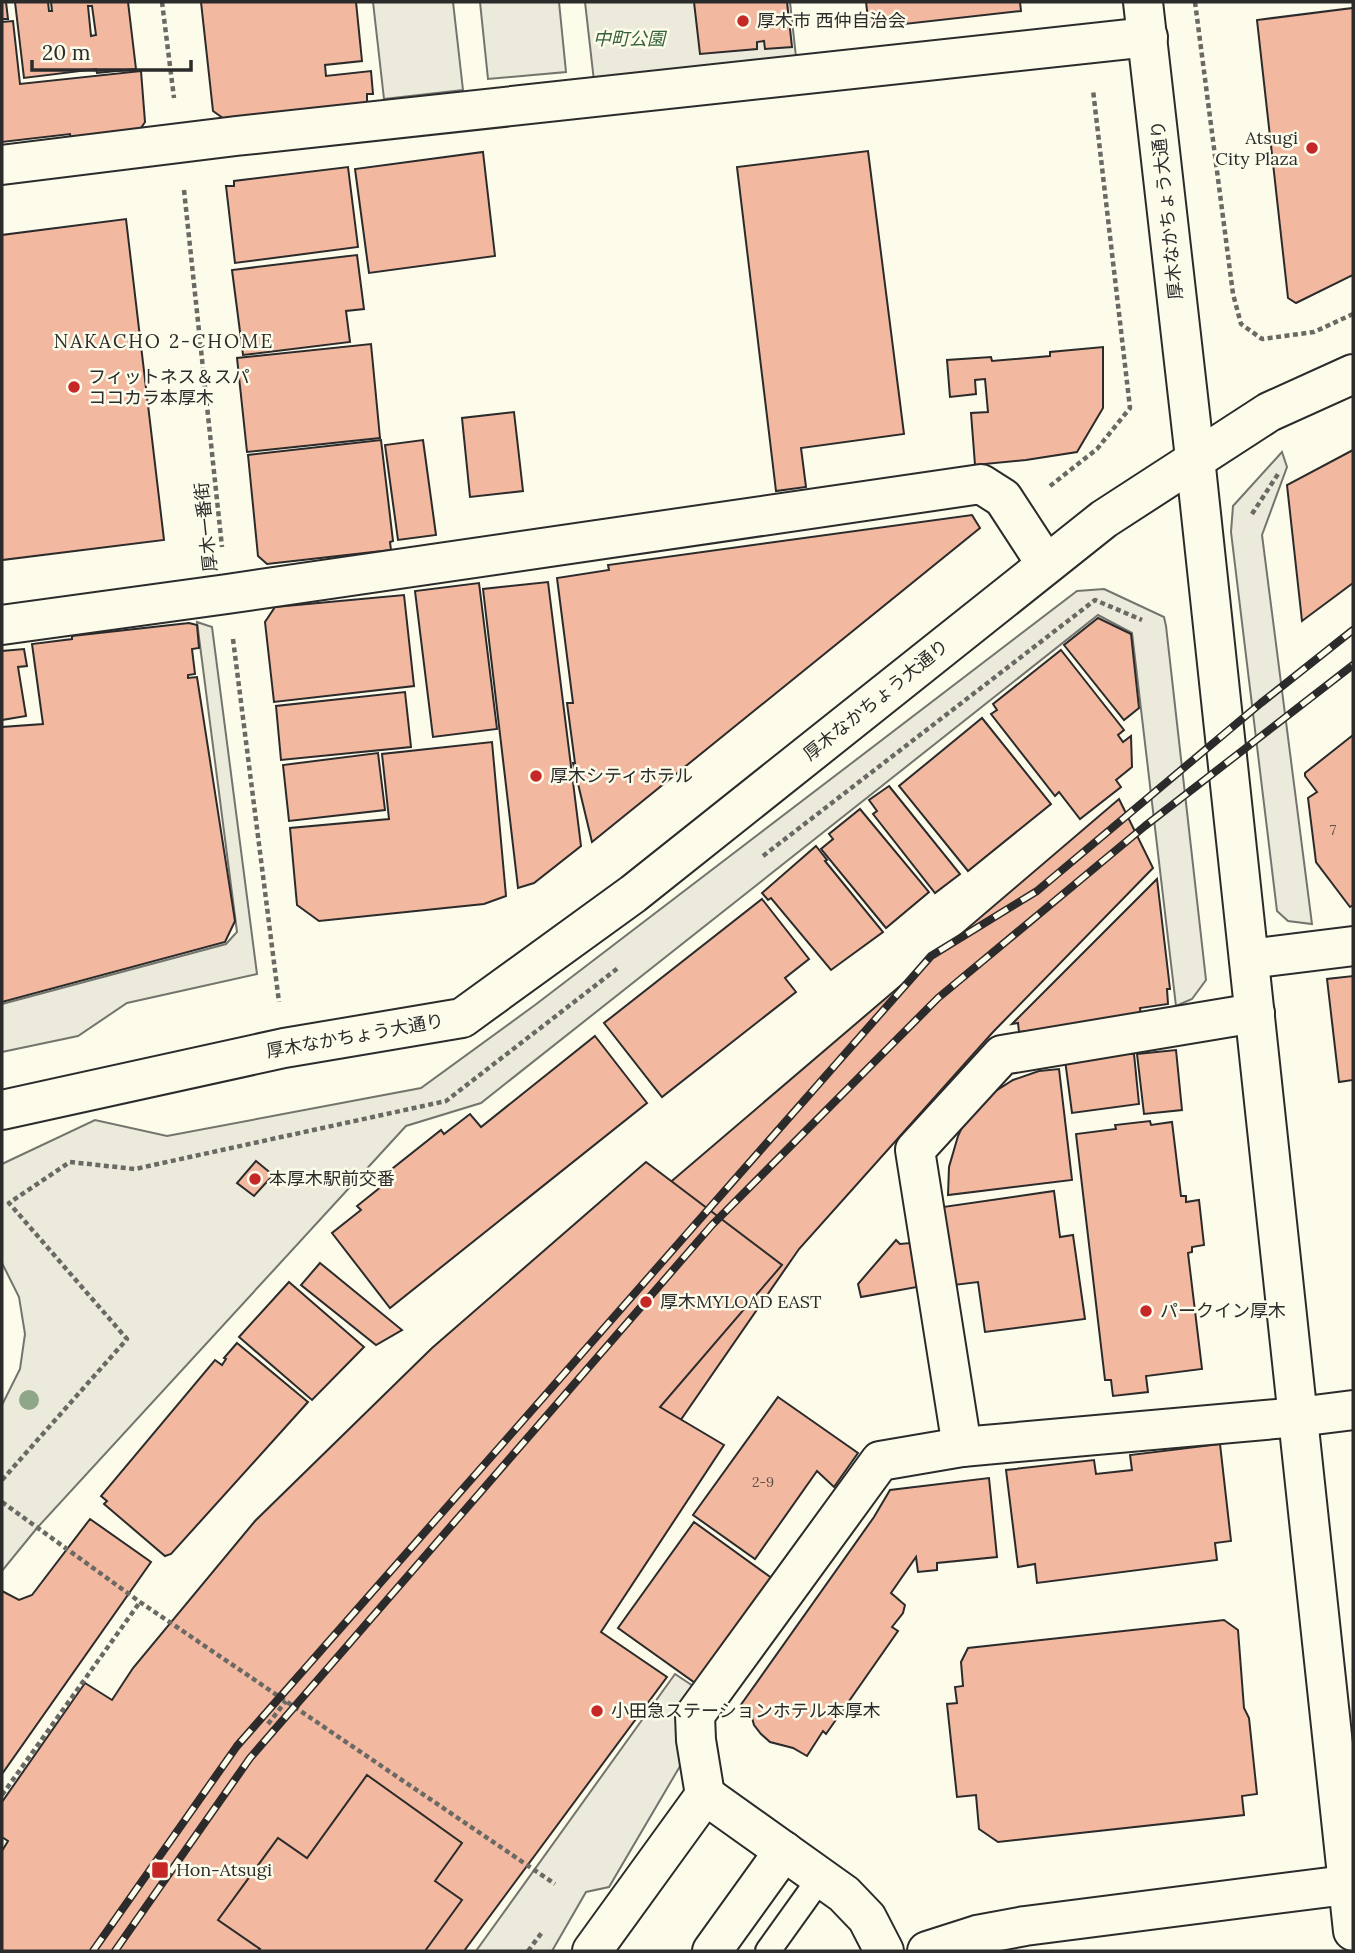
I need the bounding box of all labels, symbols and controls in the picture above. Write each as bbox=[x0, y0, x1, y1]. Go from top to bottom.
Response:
place label: 厚木市 西仲自治会 bbox=[757, 9, 906, 32]
marker: 厚木市 西仲自治会 bbox=[735, 13, 751, 29]
park label: 中町公園 bbox=[593, 27, 668, 50]
scale bar bbox=[32, 28, 191, 72]
text: 20 m bbox=[42, 39, 91, 66]
street label: 厚木なかちょう大通り bbox=[1146, 119, 1187, 301]
place label: Atsugi City Plaza bbox=[1215, 126, 1298, 170]
marker: Atsugi City Plaza bbox=[1304, 140, 1320, 156]
district label: NAKACHO 2-CHOME bbox=[54, 329, 274, 353]
place label: フィットネス＆スパ ココカラ本厚木 bbox=[88, 365, 250, 409]
marker: フィットネス＆スパ ココカラ本厚木 bbox=[66, 379, 82, 395]
street label: 厚木一番街 bbox=[189, 481, 222, 573]
street label: 厚木なかちょう大通り bbox=[799, 634, 953, 765]
place label: 厚木シティホテル bbox=[550, 764, 693, 787]
marker: 厚木シティホテル bbox=[528, 768, 544, 784]
house number: 7 bbox=[1330, 821, 1337, 839]
street label: 厚木なかちょう大通り bbox=[264, 1009, 446, 1062]
place label: 本厚木駅前交番 bbox=[269, 1167, 395, 1190]
marker: 本厚木駅前交番 bbox=[247, 1171, 263, 1187]
place label: 厚木MYLOAD EAST bbox=[660, 1290, 822, 1313]
marker: 厚木MYLOAD EAST bbox=[638, 1294, 654, 1310]
place label: パークイン厚木 bbox=[1160, 1299, 1286, 1322]
marker: パークイン厚木 bbox=[1138, 1303, 1154, 1319]
house number: 2-9 bbox=[752, 1473, 774, 1491]
place label: 小田急ステーションホテル本厚木 bbox=[611, 1699, 881, 1722]
marker: 小田急ステーションホテル本厚木 bbox=[589, 1703, 605, 1719]
place label: Hon-Atsugi bbox=[176, 1858, 272, 1881]
marker: Hon-Atsugi bbox=[150, 1860, 170, 1880]

